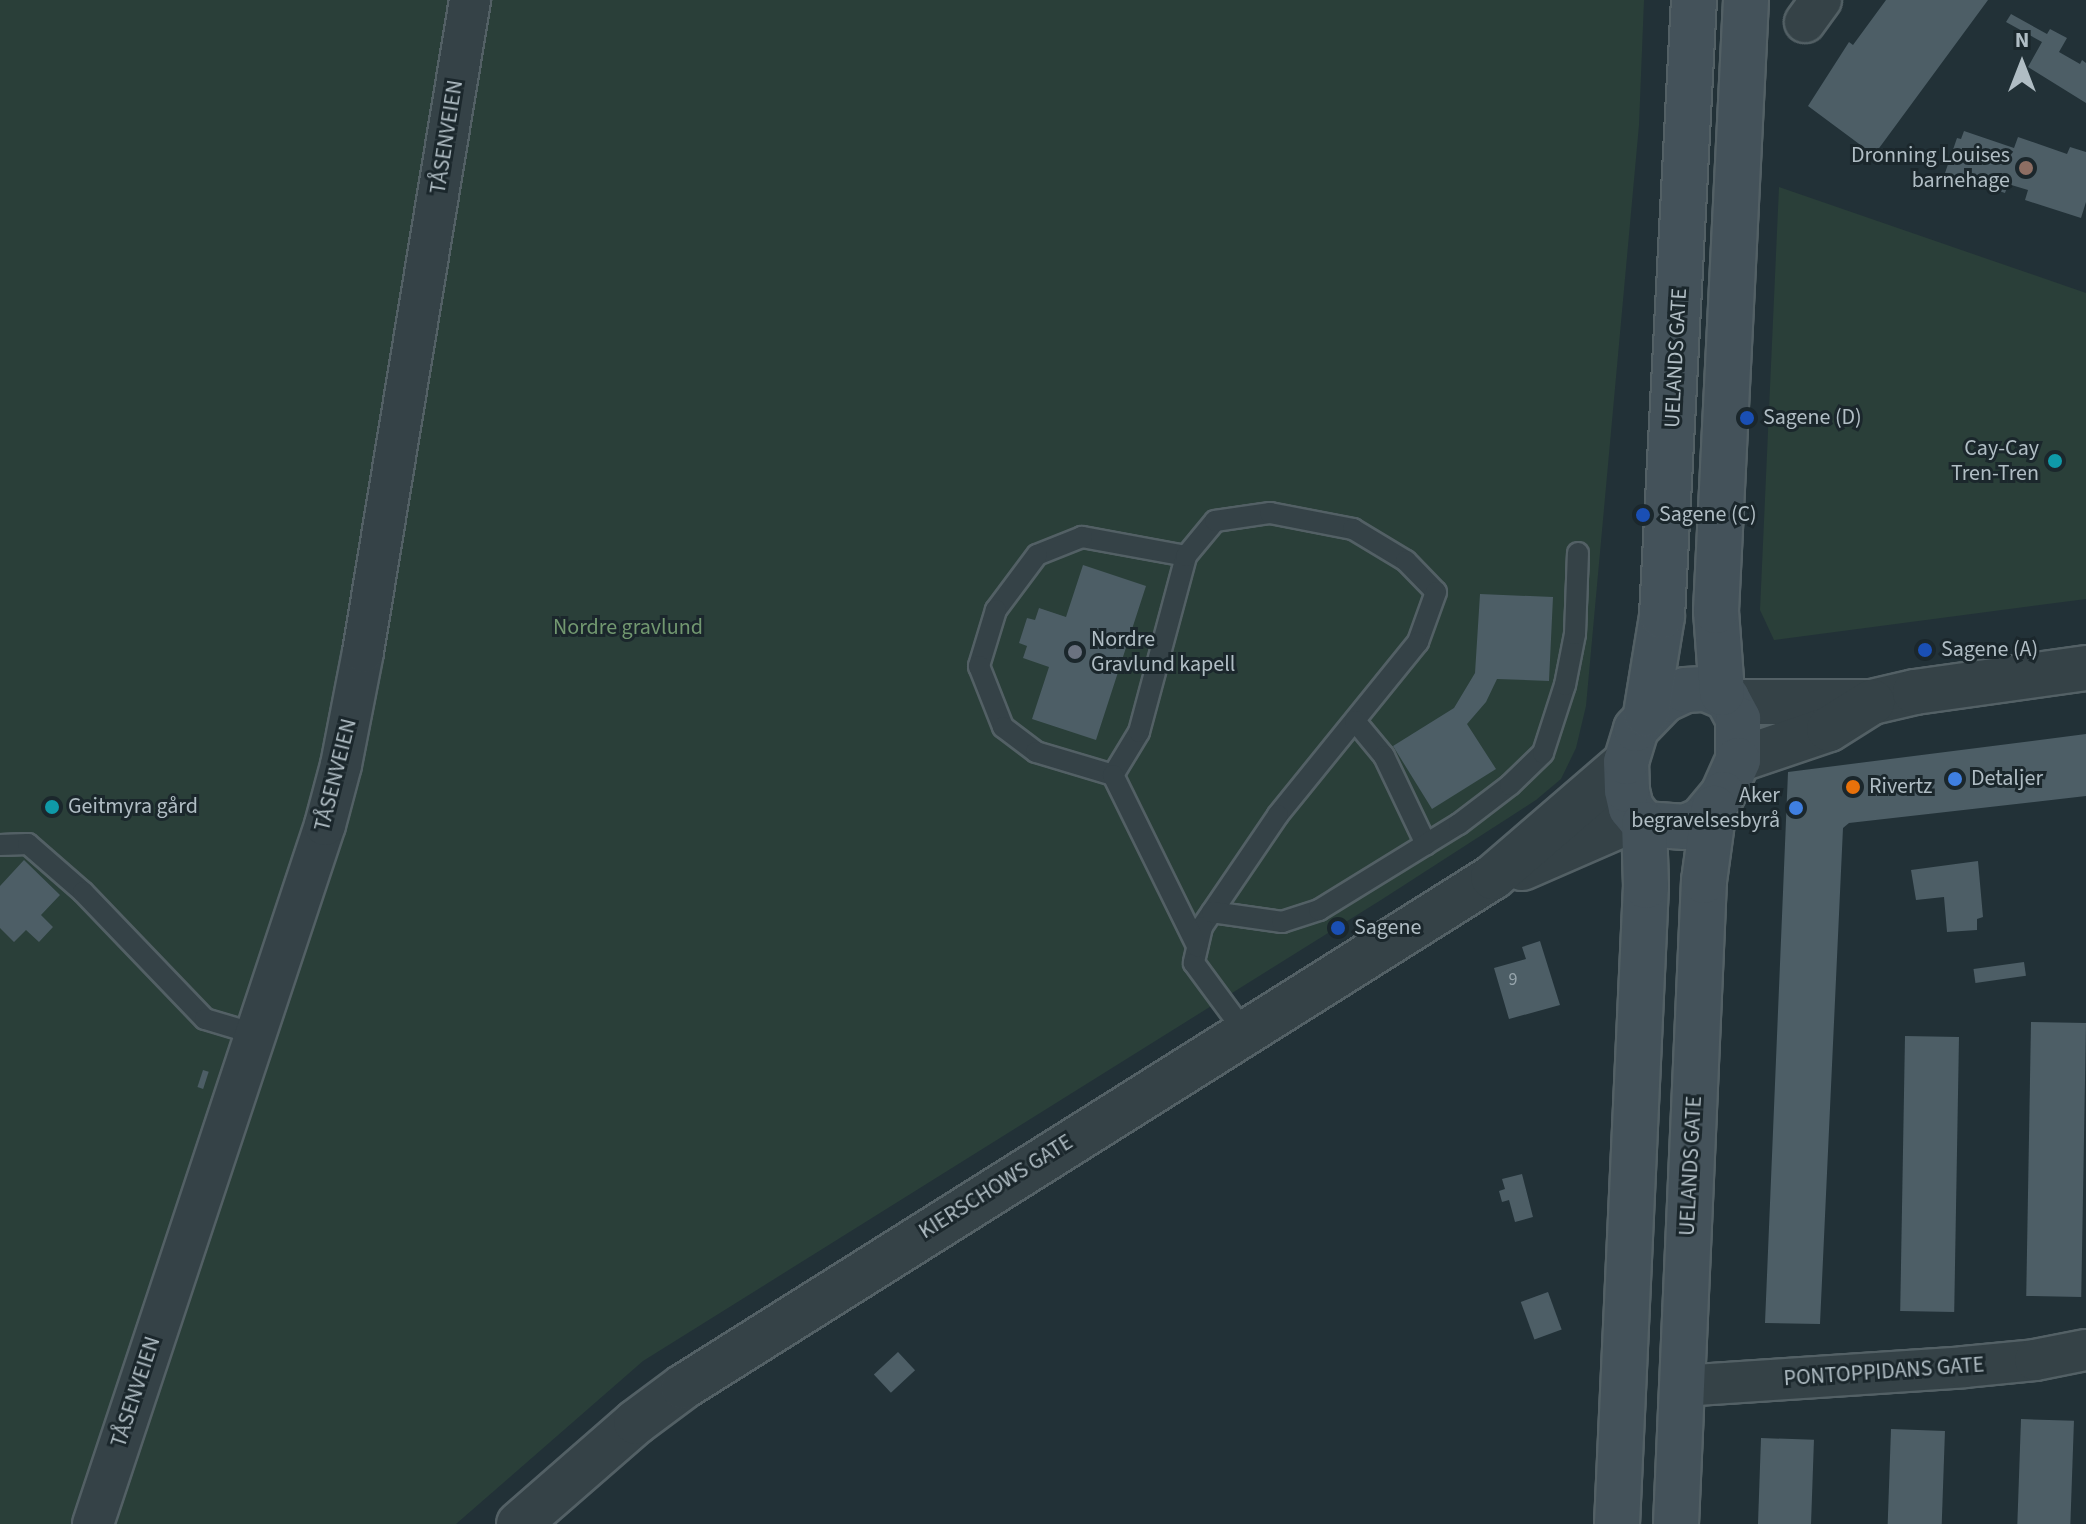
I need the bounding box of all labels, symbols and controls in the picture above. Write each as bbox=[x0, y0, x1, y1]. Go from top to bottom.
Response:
north arrow bbox=[1982, 24, 2062, 104]
text: N bbox=[2015, 24, 2029, 56]
street label: TÅSENVEIEN bbox=[425, 78, 469, 196]
place label: Dronning Louises barnehage bbox=[1851, 142, 2010, 194]
marker: Dronning Louises barnehage bbox=[2017, 159, 2035, 177]
street label: UELANDS GATE bbox=[1659, 287, 1693, 429]
place label: Sagene (D) bbox=[1763, 405, 1862, 431]
marker: Sagene (D) bbox=[1738, 409, 1756, 427]
place label: Cay-Cay Tren-Tren bbox=[1951, 435, 2039, 486]
marker: Cay-Cay Tren-Tren bbox=[2046, 452, 2064, 470]
place label: Sagene (C) bbox=[1659, 502, 1757, 528]
marker: Sagene (C) bbox=[1634, 506, 1652, 524]
park label: Nordre gravlund bbox=[553, 615, 703, 641]
place label: Nordre Gravlund kapell bbox=[1091, 626, 1235, 678]
place label: Sagene (A) bbox=[1941, 637, 2038, 663]
marker: Sagene (A) bbox=[1916, 641, 1934, 659]
marker: Nordre Gravlund kapell bbox=[1066, 643, 1084, 661]
street label: TÅSENVEIEN bbox=[309, 716, 363, 834]
place label: Detaljer bbox=[1971, 766, 2043, 792]
marker: Detaljer bbox=[1946, 770, 1964, 788]
place label: Rivertz bbox=[1869, 774, 1932, 800]
marker: Rivertz bbox=[1844, 778, 1862, 796]
place label: Aker begravelsesbyrå bbox=[1631, 782, 1780, 834]
place label: Geitmyra gård bbox=[68, 794, 198, 820]
marker: Geitmyra gård bbox=[43, 798, 61, 816]
marker: Aker begravelsesbyrå bbox=[1787, 799, 1805, 817]
place label: Sagene bbox=[1354, 915, 1421, 941]
marker: Sagene bbox=[1329, 919, 1347, 937]
house number: 9 bbox=[1509, 969, 1517, 991]
street label: UELANDS GATE bbox=[1674, 1095, 1708, 1237]
street label: KIERSCHOWS GATE bbox=[914, 1129, 1078, 1245]
street label: TÅSENVEIEN bbox=[106, 1333, 166, 1451]
street label: PONTOPPIDANS GATE bbox=[1783, 1352, 1985, 1392]

